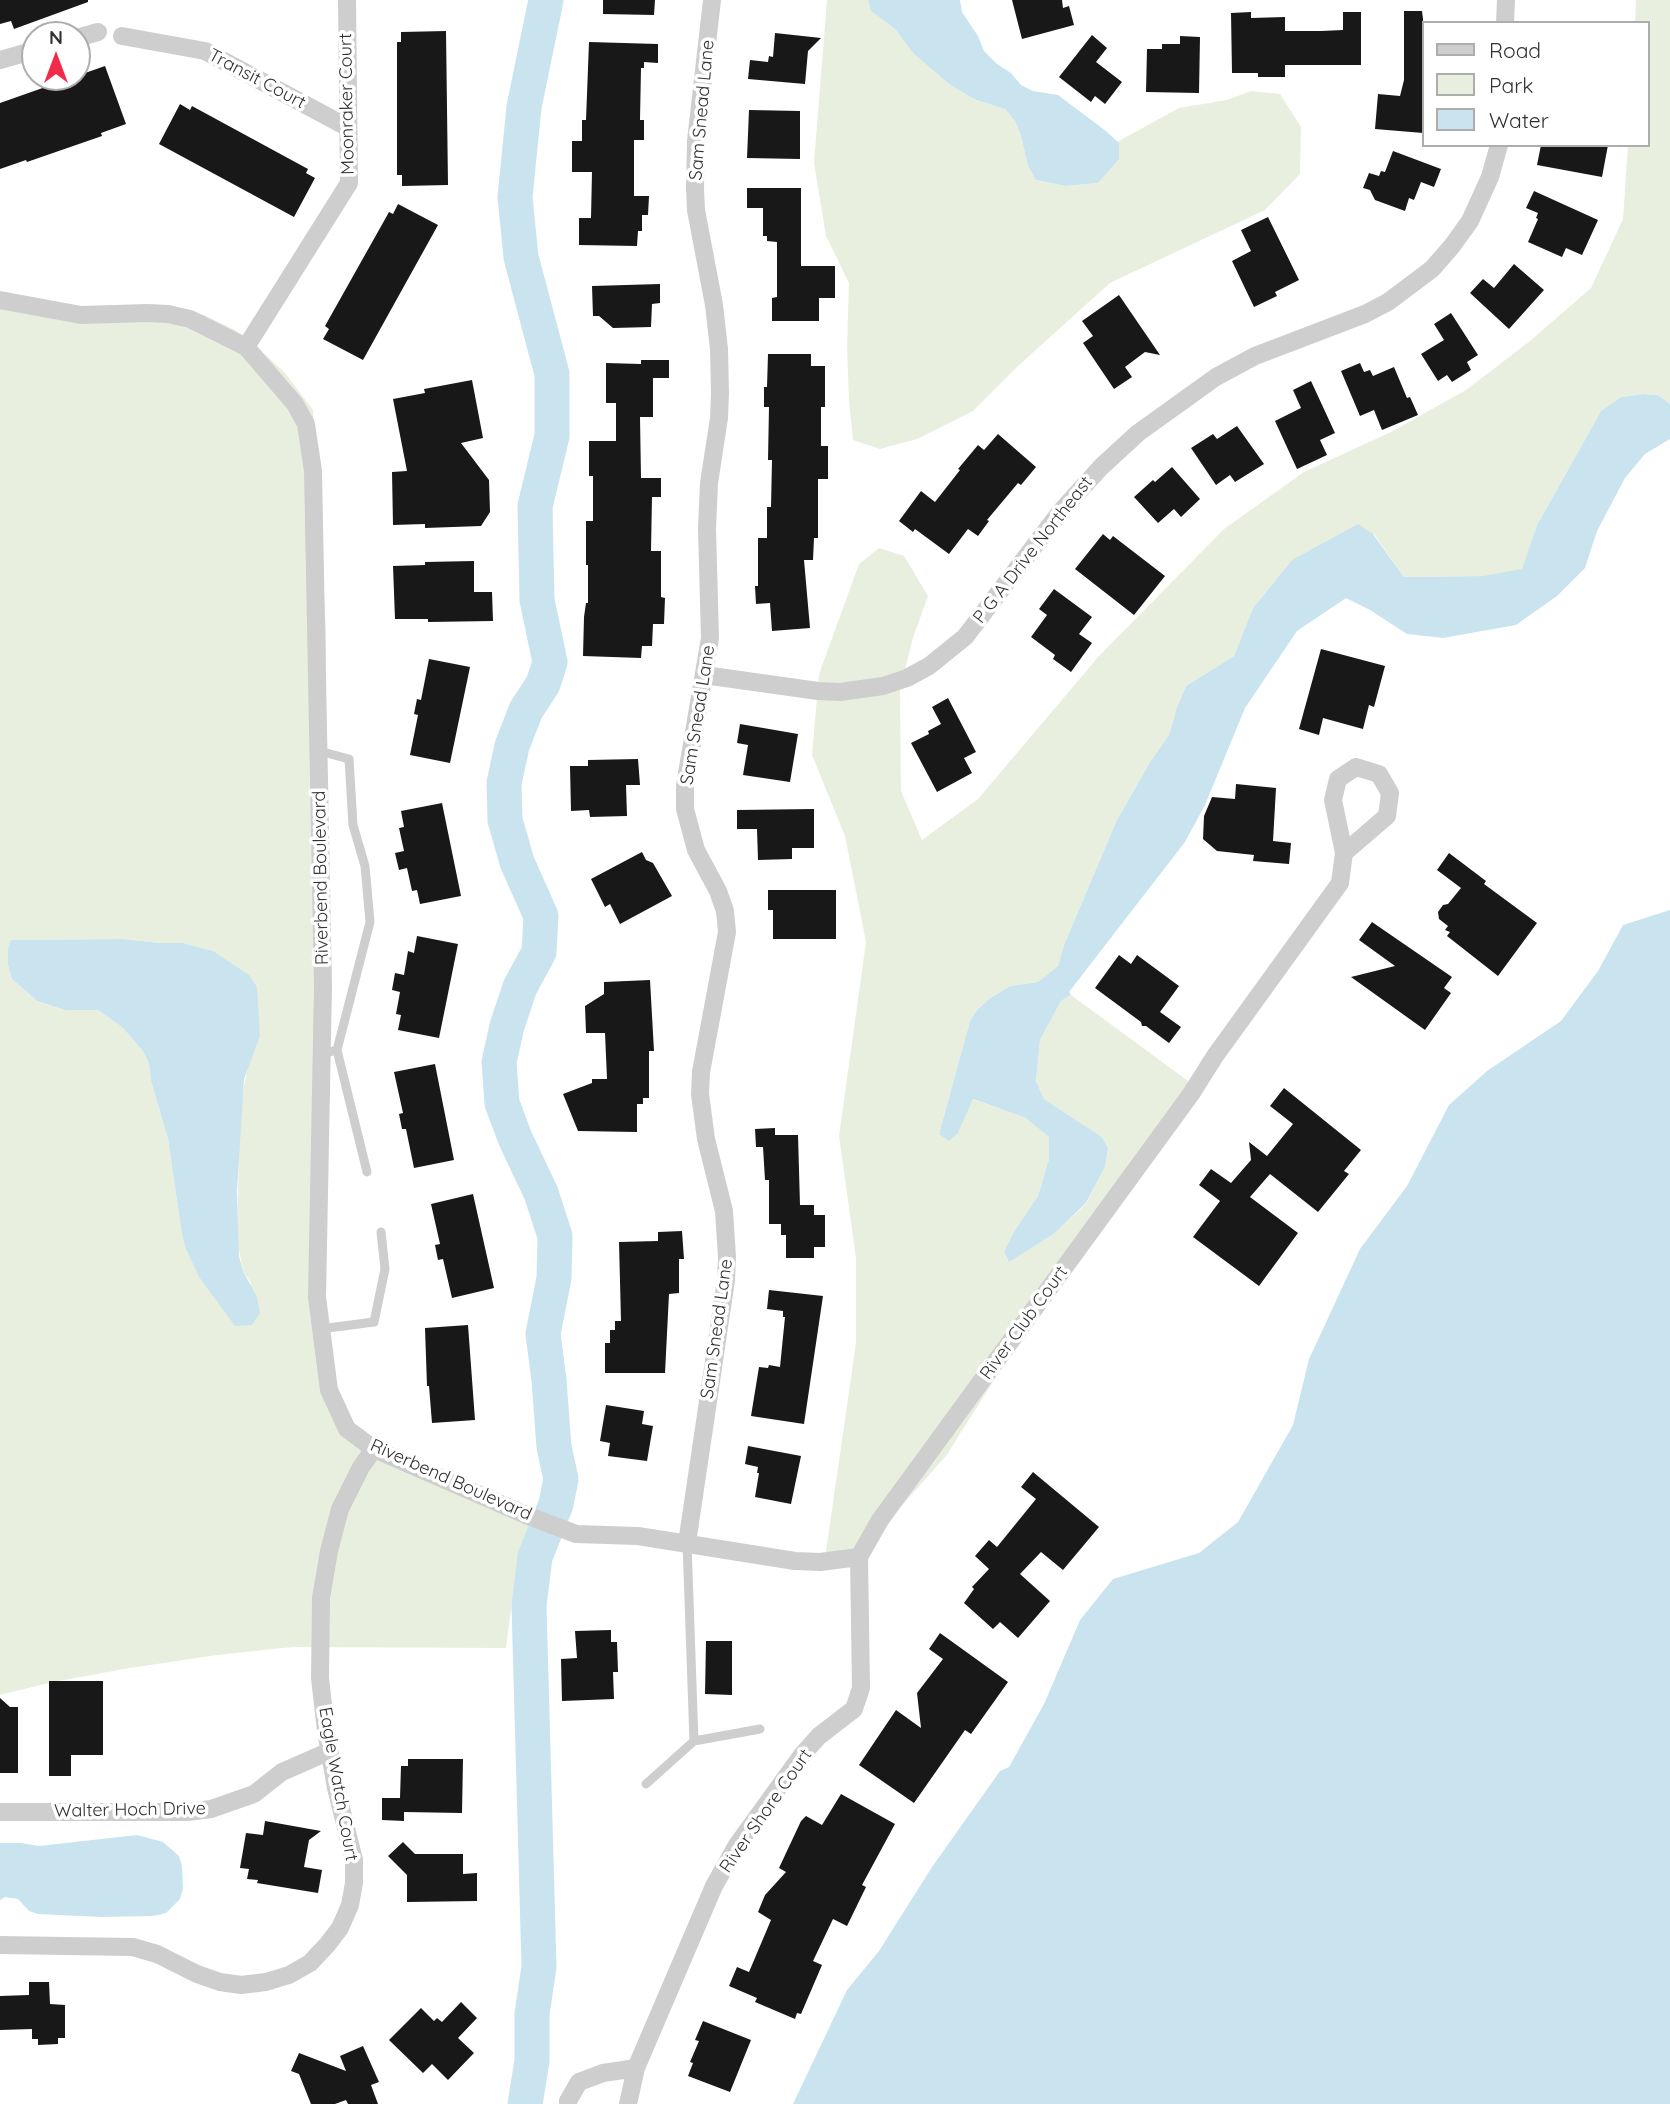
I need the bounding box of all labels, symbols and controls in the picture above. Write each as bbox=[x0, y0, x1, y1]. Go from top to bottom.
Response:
north arrow bbox=[21, 21, 91, 91]
legend bbox=[1422, 21, 1649, 147]
text: N bbox=[49, 25, 63, 49]
street label: Moonraker Court bbox=[335, 33, 359, 175]
text: Road bbox=[1489, 37, 1541, 63]
street label: Sam Snead Lane bbox=[685, 39, 719, 181]
street label: Transit Court bbox=[205, 44, 309, 114]
text: Park bbox=[1489, 72, 1533, 98]
text: Water bbox=[1489, 107, 1549, 133]
street label: P G A Drive Northeast bbox=[969, 472, 1097, 628]
street label: Sam Snead Lane bbox=[676, 644, 720, 786]
street label: Riverbend Boulevard bbox=[309, 791, 333, 965]
street label: Sam Snead Lane bbox=[697, 1258, 737, 1400]
street label: River Club Court bbox=[976, 1262, 1072, 1384]
street label: Riverbend Boulevard bbox=[367, 1435, 535, 1525]
street label: Eagle Watch Court bbox=[314, 1705, 362, 1863]
street label: River Shore Court bbox=[715, 1745, 817, 1877]
street label: Walter Hoch Drive bbox=[54, 1798, 206, 1822]

